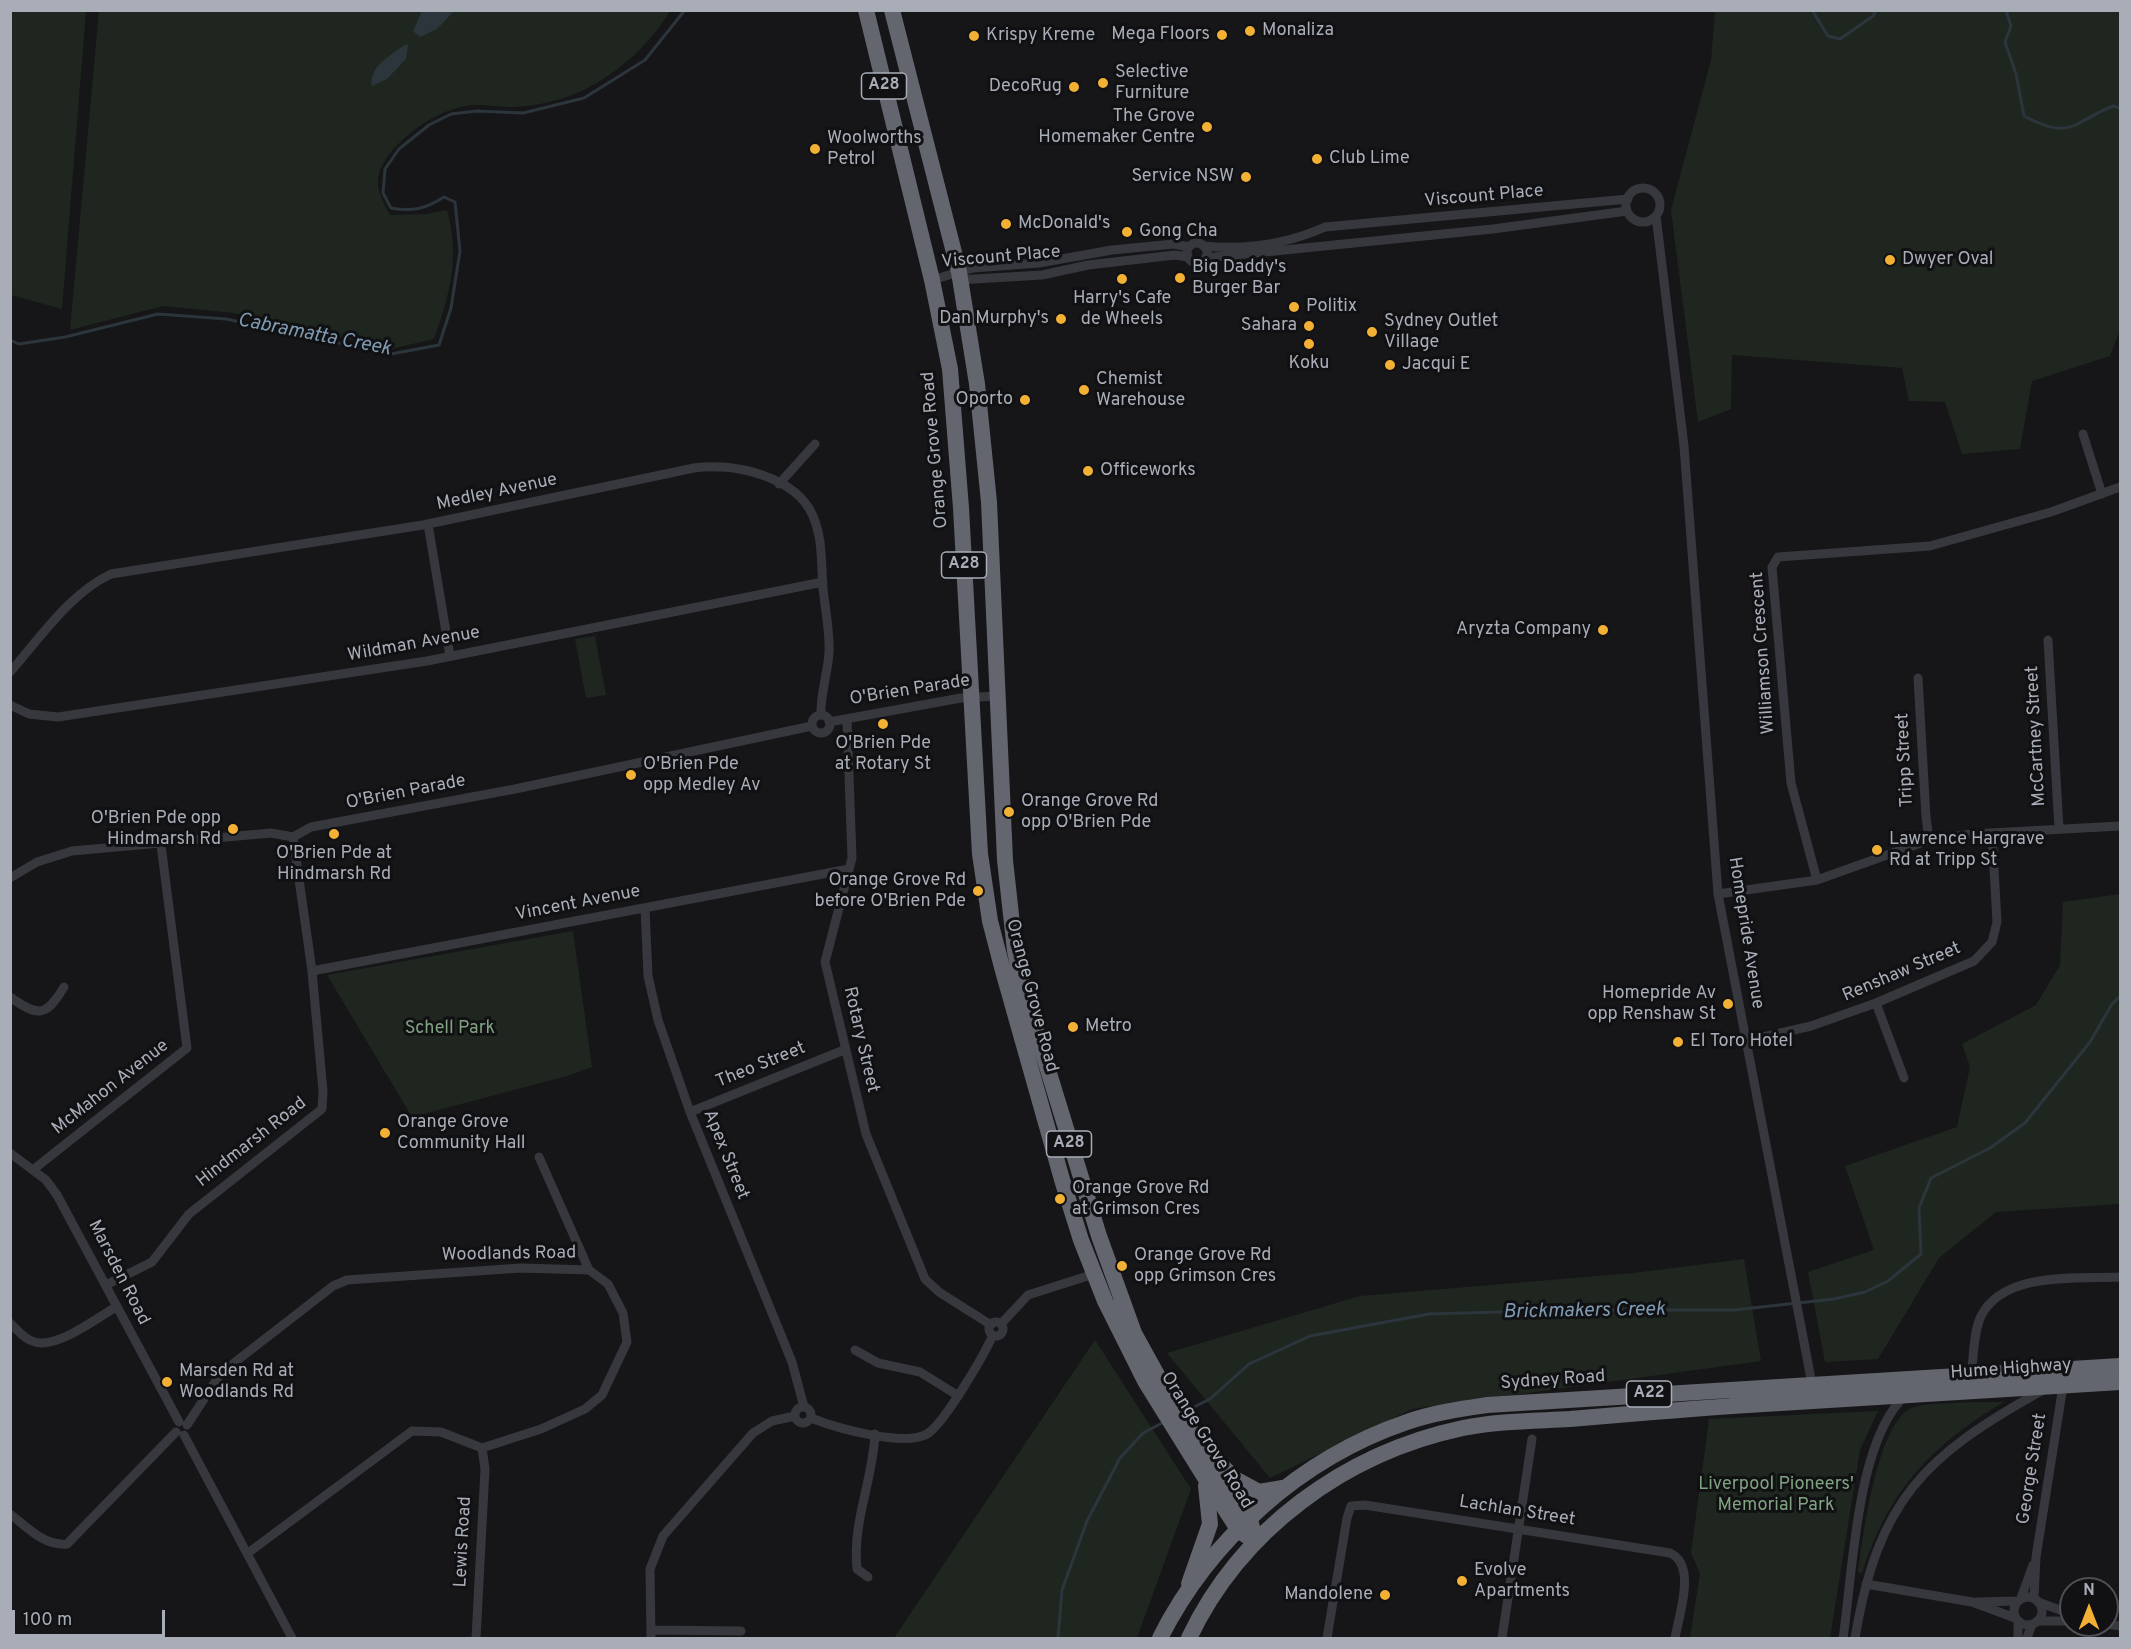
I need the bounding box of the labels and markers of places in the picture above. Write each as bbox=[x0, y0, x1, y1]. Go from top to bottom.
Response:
place label: Monaliza bbox=[1262, 20, 1334, 42]
place label: Mega Floors bbox=[1111, 24, 1210, 46]
marker: Monaliza bbox=[1243, 24, 1257, 38]
place label: Krispy Kreme bbox=[986, 25, 1095, 47]
marker: Mega Floors bbox=[1215, 28, 1229, 42]
marker: Krispy Kreme bbox=[967, 29, 981, 43]
place label: Selective Furniture bbox=[1115, 62, 1189, 104]
place label: DecoRug bbox=[989, 76, 1062, 98]
marker: Selective Furniture bbox=[1096, 76, 1110, 90]
marker: DecoRug bbox=[1067, 80, 1081, 94]
place label: The Grove Homemaker Centre bbox=[1038, 106, 1195, 148]
marker: The Grove Homemaker Centre bbox=[1200, 120, 1214, 134]
place label: Woolworths Petrol bbox=[827, 128, 922, 170]
marker: Woolworths Petrol bbox=[808, 142, 822, 156]
place label: Club Lime bbox=[1329, 148, 1410, 170]
marker: Club Lime bbox=[1310, 152, 1324, 166]
place label: Service NSW bbox=[1131, 166, 1234, 188]
marker: Service NSW bbox=[1239, 170, 1253, 184]
place label: McDonald's bbox=[1018, 213, 1110, 235]
marker: McDonald's bbox=[999, 217, 1013, 231]
place label: Gong Cha bbox=[1139, 221, 1217, 243]
marker: Gong Cha bbox=[1120, 225, 1134, 239]
place label: Dwyer Oval bbox=[1902, 249, 1993, 271]
marker: Dwyer Oval bbox=[1883, 253, 1897, 267]
place label: Big Daddy's Burger Bar bbox=[1192, 257, 1286, 300]
marker: Big Daddy's Burger Bar bbox=[1173, 271, 1187, 285]
marker: Harry's Cafe de Wheels bbox=[1115, 272, 1129, 286]
place label: Harry's Cafe de Wheels bbox=[1073, 288, 1171, 330]
place label: Politix bbox=[1306, 296, 1357, 318]
marker: Politix bbox=[1287, 300, 1301, 314]
place label: Dan Murphy's bbox=[939, 308, 1049, 330]
place label: Sydney Outlet Village bbox=[1384, 311, 1498, 354]
marker: Dan Murphy's bbox=[1054, 312, 1068, 326]
place label: Sahara bbox=[1241, 315, 1297, 337]
marker: Sahara bbox=[1302, 319, 1316, 333]
marker: Sydney Outlet Village bbox=[1365, 325, 1379, 339]
marker: Koku bbox=[1302, 337, 1316, 351]
place label: Koku bbox=[1289, 353, 1329, 375]
place label: Jacqui E bbox=[1402, 354, 1471, 376]
marker: Jacqui E bbox=[1383, 358, 1397, 372]
place label: Chemist Warehouse bbox=[1096, 369, 1185, 412]
marker: Chemist Warehouse bbox=[1077, 383, 1091, 397]
place label: Oporto bbox=[955, 389, 1013, 411]
marker: Oporto bbox=[1018, 393, 1032, 407]
place label: Officeworks bbox=[1100, 460, 1196, 482]
marker: Officeworks bbox=[1081, 464, 1095, 478]
place label: Aryzta Company bbox=[1456, 619, 1591, 641]
marker: Aryzta Company bbox=[1596, 623, 1610, 637]
marker: O'Brien Pde at Rotary St bbox=[876, 717, 890, 731]
place label: O'Brien Pde at Rotary St bbox=[835, 733, 931, 776]
place label: O'Brien Pde opp Medley Av bbox=[643, 754, 760, 796]
marker: O'Brien Pde opp Medley Av bbox=[624, 768, 638, 782]
place label: Orange Grove Rd opp O'Brien Pde bbox=[1021, 791, 1158, 834]
marker: Orange Grove Rd opp O'Brien Pde bbox=[1002, 805, 1016, 819]
place label: O'Brien Pde opp Hindmarsh Rd bbox=[91, 808, 221, 850]
marker: O'Brien Pde opp Hindmarsh Rd bbox=[226, 822, 240, 836]
marker: O'Brien Pde at Hindmarsh Rd bbox=[327, 827, 341, 841]
place label: Lawrence Hargrave Rd at Tripp St bbox=[1889, 829, 2045, 872]
place label: O'Brien Pde at Hindmarsh Rd bbox=[276, 843, 392, 886]
marker: Lawrence Hargrave Rd at Tripp St bbox=[1870, 843, 1884, 857]
place label: Orange Grove Rd before O'Brien Pde bbox=[815, 870, 966, 912]
marker: Orange Grove Rd before O'Brien Pde bbox=[971, 884, 985, 898]
place label: Homepride Av opp Renshaw St bbox=[1588, 983, 1716, 1026]
marker: Homepride Av opp Renshaw St bbox=[1721, 997, 1735, 1011]
place label: Metro bbox=[1085, 1016, 1132, 1038]
marker: Metro bbox=[1066, 1020, 1080, 1034]
place label: El Toro Hotel bbox=[1690, 1031, 1793, 1053]
marker: El Toro Hotel bbox=[1671, 1035, 1685, 1049]
place label: Orange Grove Community Hall bbox=[397, 1112, 526, 1154]
marker: Orange Grove Community Hall bbox=[378, 1126, 392, 1140]
place label: Orange Grove Rd at Grimson Cres bbox=[1072, 1178, 1209, 1220]
marker: Orange Grove Rd at Grimson Cres bbox=[1053, 1192, 1067, 1206]
place label: Orange Grove Rd opp Grimson Cres bbox=[1134, 1245, 1276, 1288]
marker: Orange Grove Rd opp Grimson Cres bbox=[1115, 1259, 1129, 1273]
place label: Marsden Rd at Woodlands Rd bbox=[179, 1361, 294, 1404]
marker: Marsden Rd at Woodlands Rd bbox=[160, 1375, 174, 1389]
place label: Evolve Apartments bbox=[1474, 1560, 1570, 1602]
marker: Evolve Apartments bbox=[1455, 1574, 1469, 1588]
place label: Mandolene bbox=[1284, 1584, 1373, 1606]
marker: Mandolene bbox=[1378, 1588, 1392, 1602]

